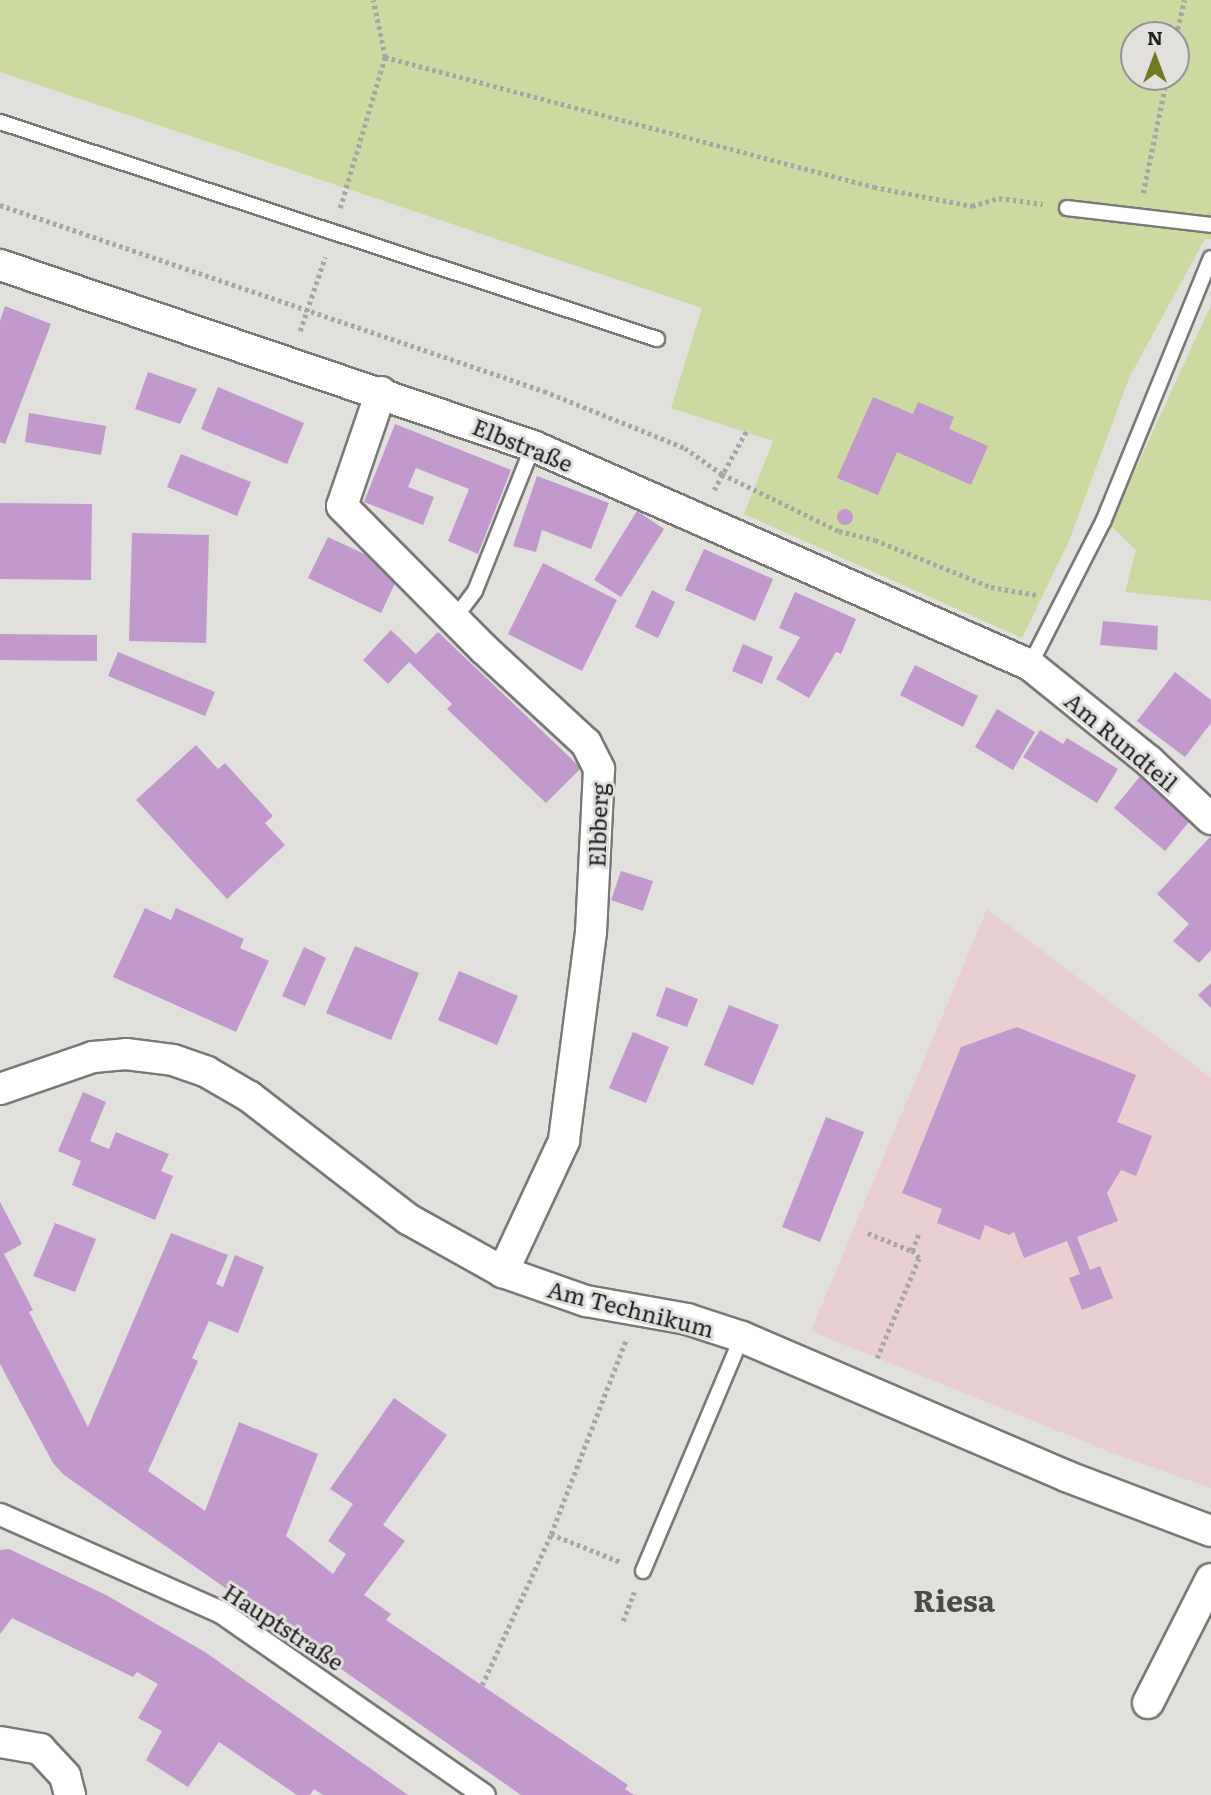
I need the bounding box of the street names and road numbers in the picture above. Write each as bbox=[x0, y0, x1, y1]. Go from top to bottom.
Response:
street label: Elbstraße bbox=[469, 411, 577, 477]
street label: Am Rundteil bbox=[1060, 686, 1184, 796]
street label: Elbberg bbox=[582, 782, 612, 868]
street label: Am Technikum bbox=[545, 1274, 717, 1342]
street label: Hauptstraße bbox=[219, 1577, 349, 1675]

